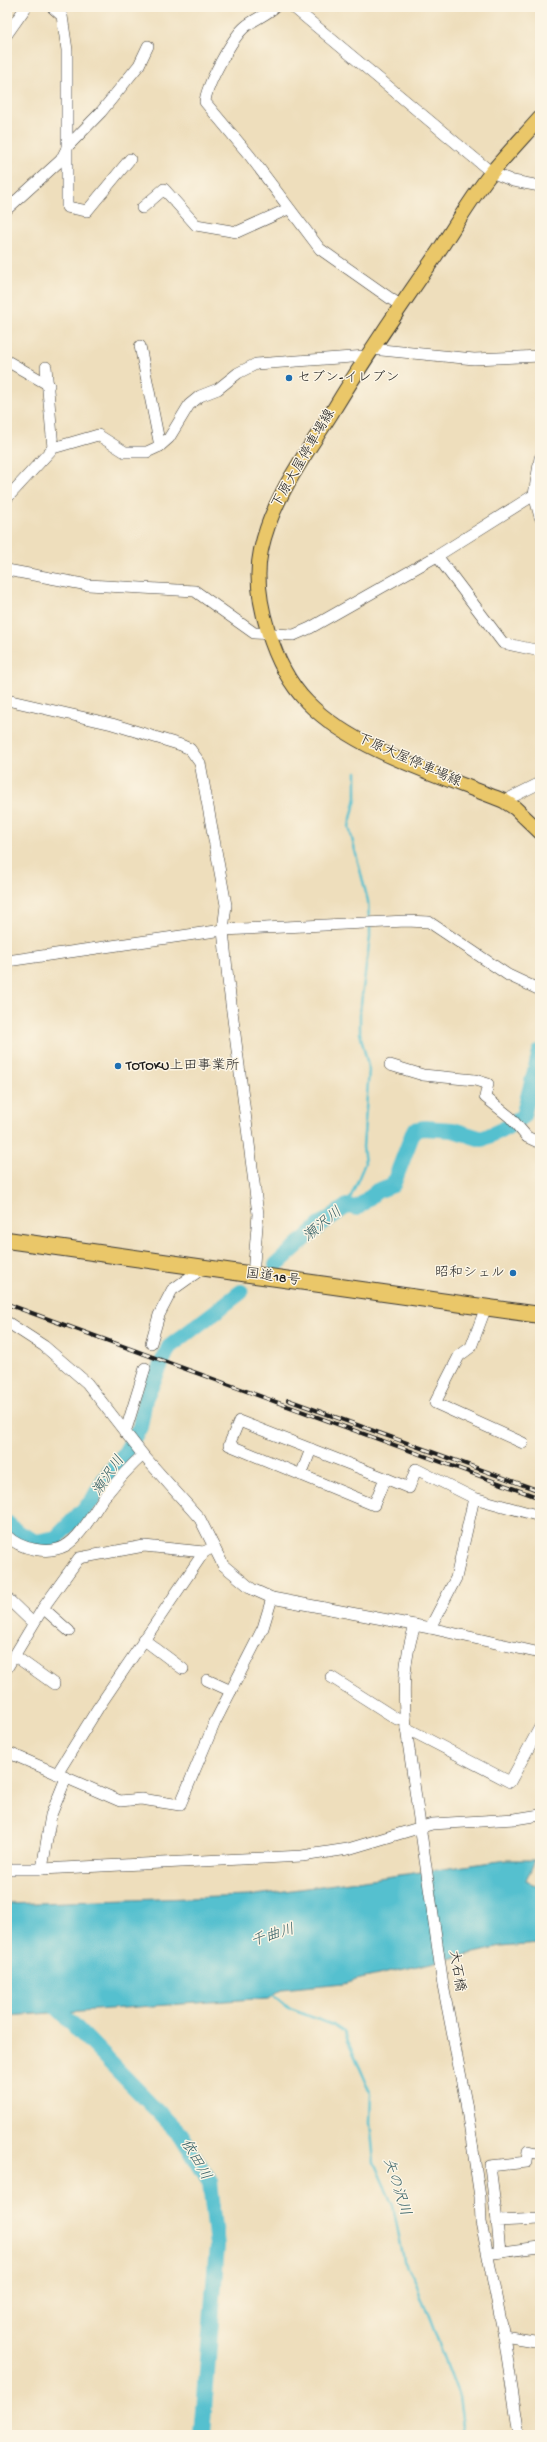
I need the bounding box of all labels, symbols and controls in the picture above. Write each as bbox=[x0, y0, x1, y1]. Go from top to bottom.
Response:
place label: セブン-イレブン bbox=[297, 370, 399, 387]
marker: セブン-イレブン bbox=[284, 373, 294, 383]
street label: 下原大屋停車場線 bbox=[269, 406, 339, 512]
street label: 下原大屋停車場線 bbox=[354, 730, 464, 792]
place label: TOTOKU上田事業所 bbox=[125, 1058, 239, 1075]
marker: TOTOKU上田事業所 bbox=[113, 1061, 123, 1071]
water label: 瀬沢川 bbox=[300, 1204, 346, 1246]
place label: 昭和シェル bbox=[435, 1265, 505, 1282]
street label: 国道18号 bbox=[244, 1266, 302, 1290]
marker: 昭和シェル bbox=[508, 1268, 518, 1278]
water label: 瀬沢川 bbox=[89, 1452, 129, 1500]
water label: 千曲川 bbox=[249, 1921, 297, 1951]
street label: 大石橋 bbox=[444, 1949, 468, 1993]
water label: 依田川 bbox=[176, 2136, 214, 2184]
water label: 矢の沢川 bbox=[378, 2156, 414, 2218]

